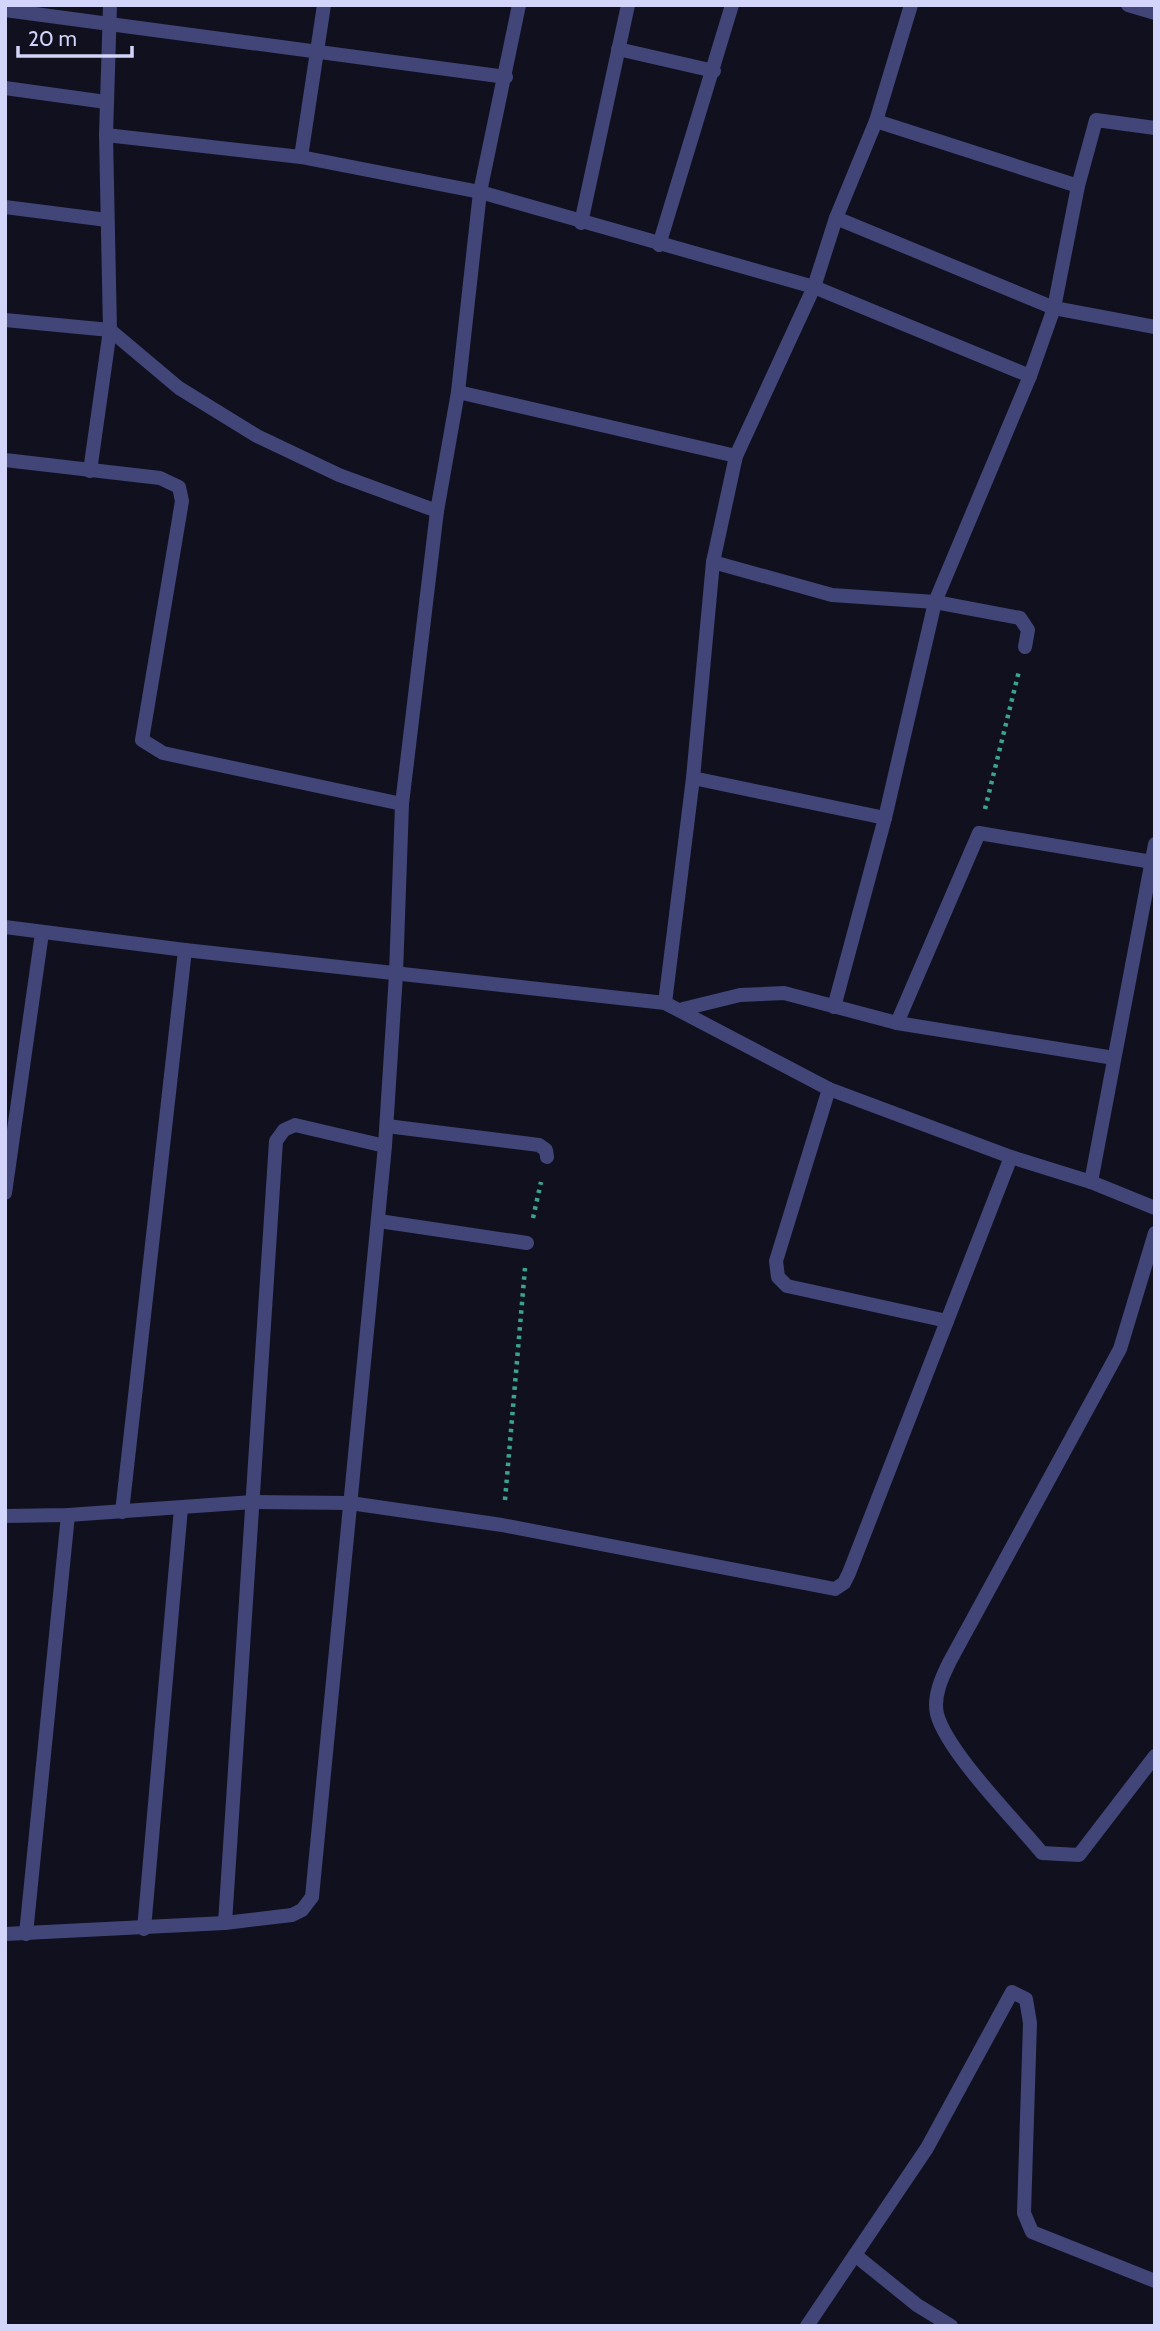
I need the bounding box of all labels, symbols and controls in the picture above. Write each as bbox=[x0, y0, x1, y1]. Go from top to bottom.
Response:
scale bar bbox=[18, 14, 131, 58]
text: 20 m bbox=[28, 26, 77, 51]

